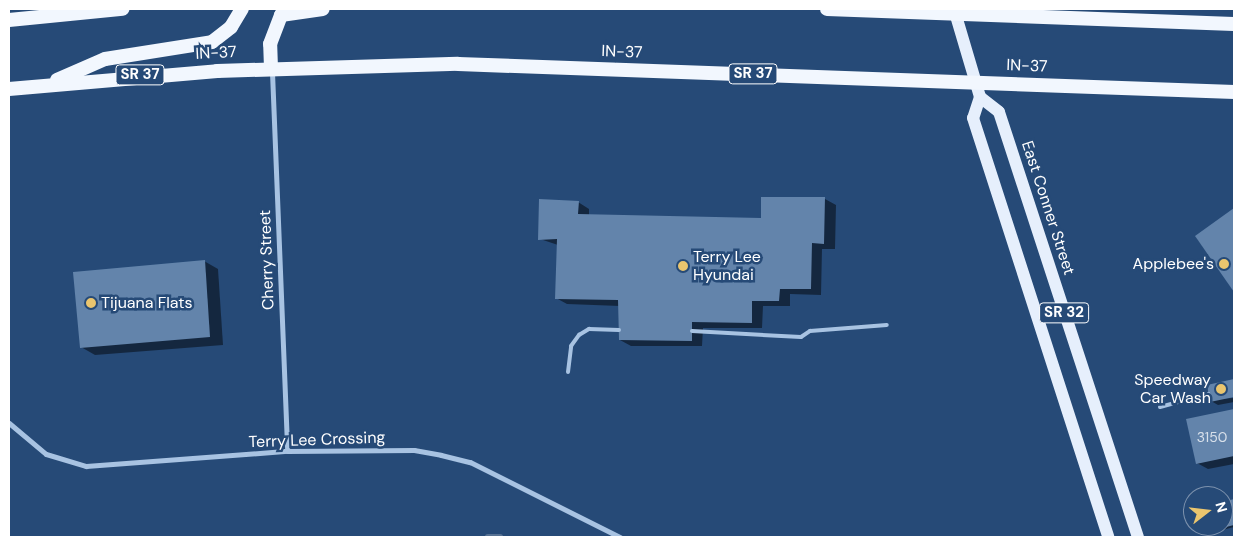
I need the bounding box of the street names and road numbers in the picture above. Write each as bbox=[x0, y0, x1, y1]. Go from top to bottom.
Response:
street label: IN-37 bbox=[195, 42, 237, 64]
street label: IN-37 bbox=[601, 42, 643, 62]
street label: IN-37 bbox=[1006, 56, 1048, 76]
road number: SR 37 bbox=[115, 62, 165, 88]
road number: SR 37 bbox=[728, 62, 778, 86]
street label: East Conner Street bbox=[1017, 139, 1079, 277]
street label: Cherry Street bbox=[256, 210, 278, 310]
road number: SR 32 bbox=[1039, 300, 1089, 326]
street label: Terry Lee Crossing bbox=[248, 428, 386, 452]

